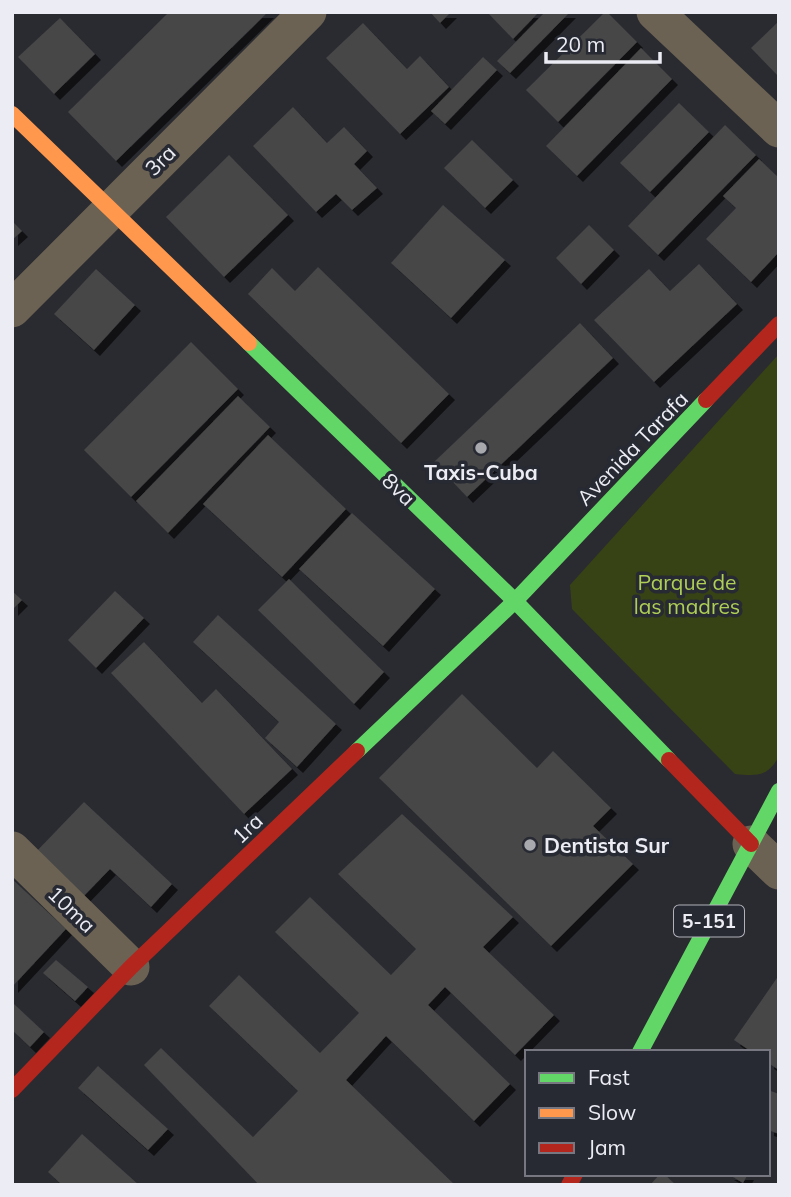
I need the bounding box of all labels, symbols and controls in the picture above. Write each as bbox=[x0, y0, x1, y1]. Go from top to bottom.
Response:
scale bar bbox=[546, 21, 660, 65]
text: 20 m bbox=[556, 31, 605, 57]
street label: 3ra bbox=[139, 139, 181, 181]
street label: Avenida Tarafa bbox=[571, 385, 693, 511]
marker: Taxis-Cuba bbox=[473, 440, 489, 456]
place label: Taxis-Cuba bbox=[424, 459, 538, 485]
street label: 8va bbox=[377, 467, 421, 511]
park label: Parque de las madres bbox=[634, 569, 740, 619]
street label: 1ra bbox=[226, 807, 268, 849]
place label: Dentista Sur bbox=[544, 832, 670, 858]
marker: Dentista Sur bbox=[522, 837, 538, 853]
street label: 10ma bbox=[43, 880, 101, 938]
road number: 5-151 bbox=[674, 906, 744, 937]
legend bbox=[525, 1050, 770, 1176]
text: Fast bbox=[588, 1064, 630, 1090]
text: Slow bbox=[588, 1099, 636, 1125]
text: Jam bbox=[588, 1134, 626, 1160]

